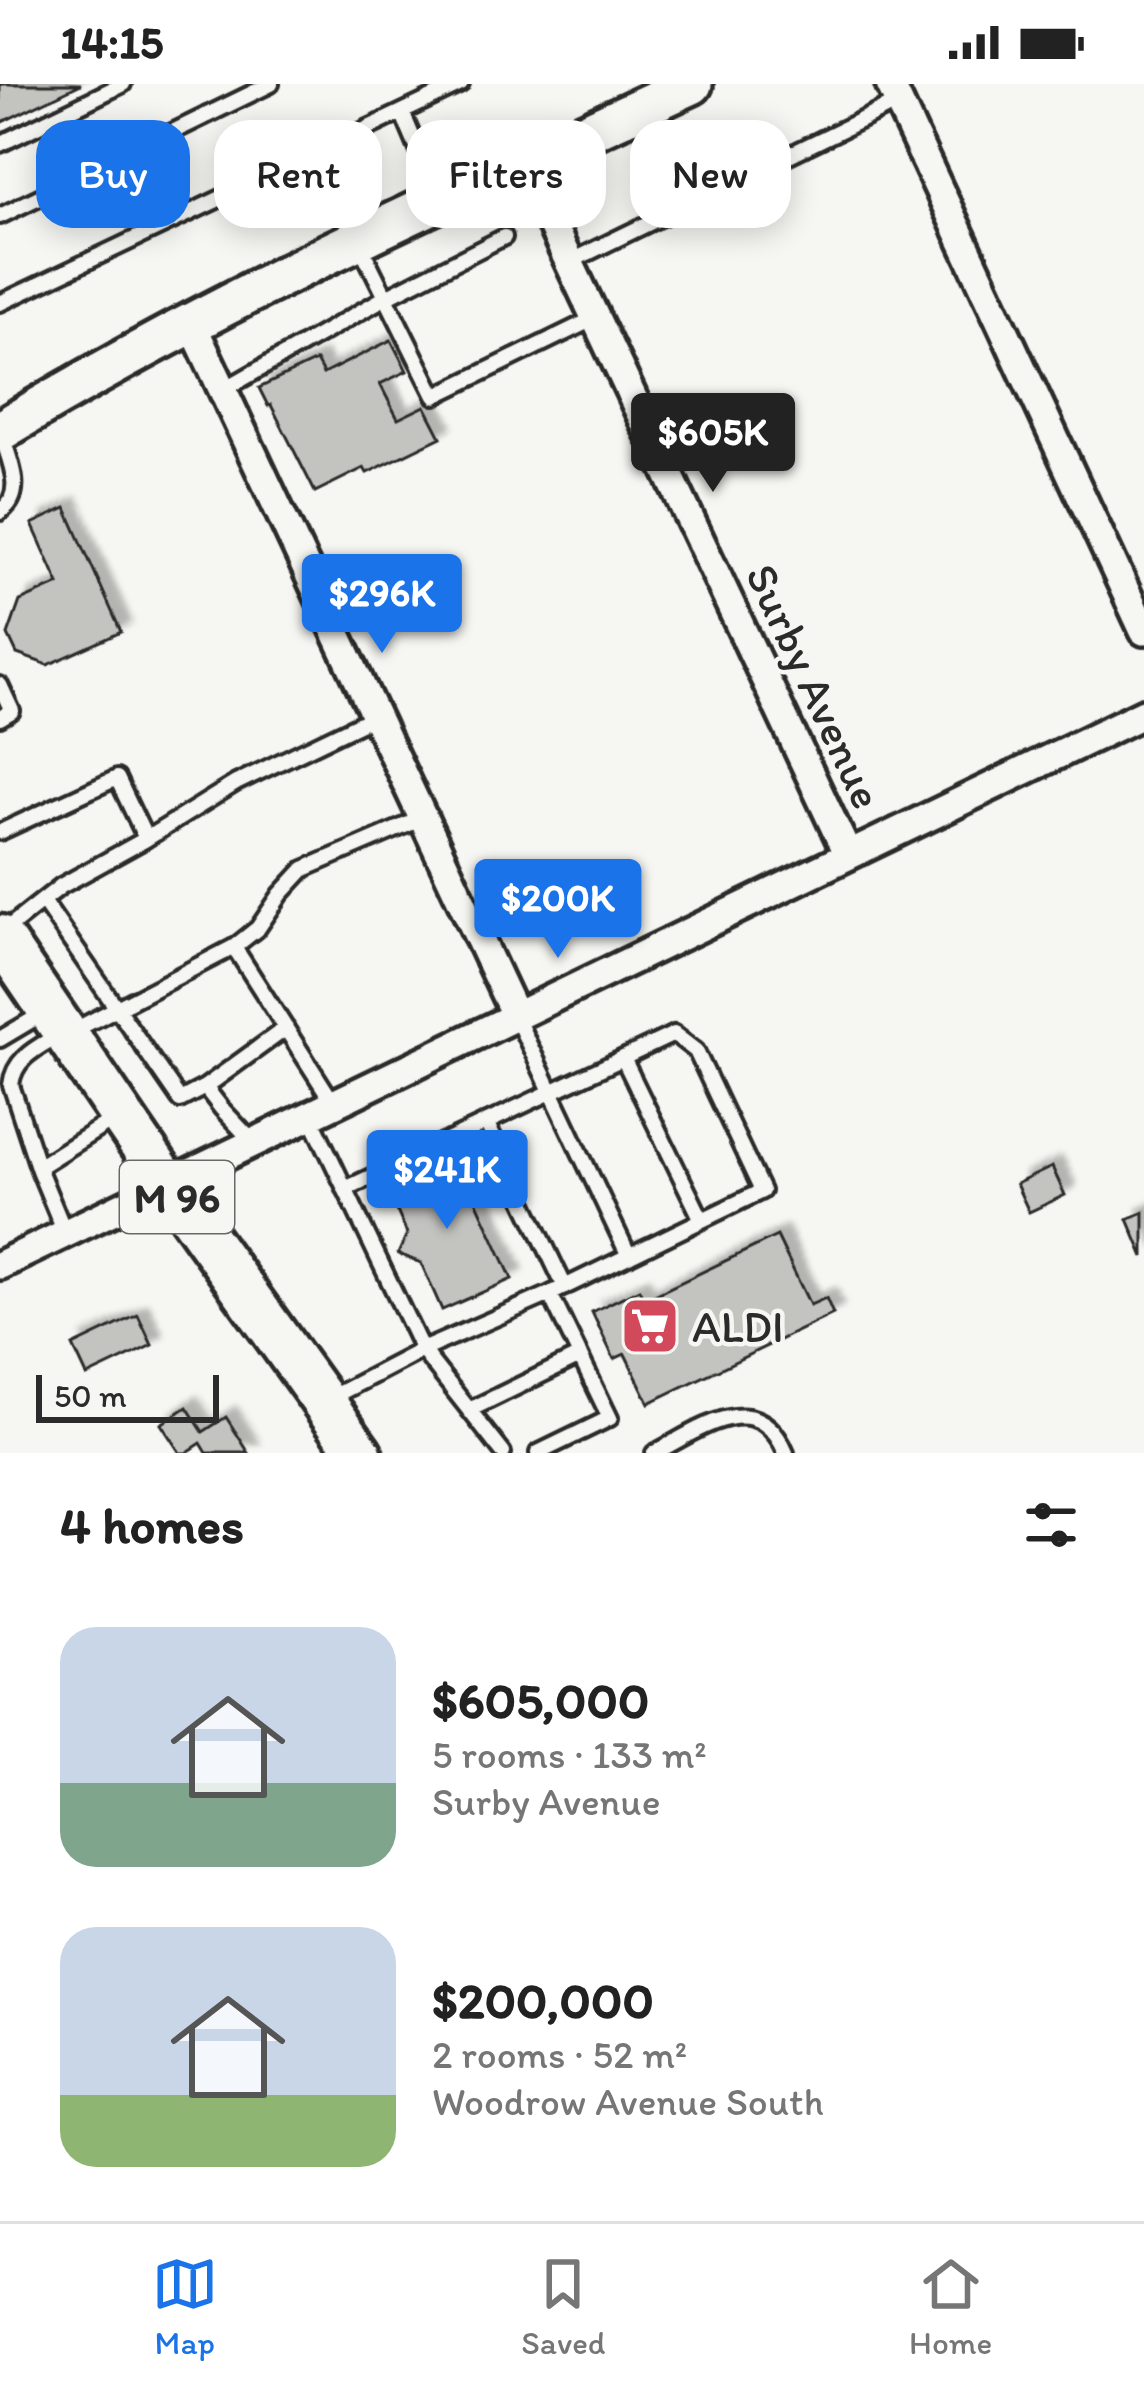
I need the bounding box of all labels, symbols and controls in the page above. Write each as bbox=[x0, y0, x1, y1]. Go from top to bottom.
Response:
text: 14:15 bbox=[60, 15, 163, 69]
chip: Buy bbox=[36, 120, 190, 228]
chip: Rent bbox=[214, 120, 382, 228]
chip: Filters bbox=[406, 120, 606, 228]
chip: New bbox=[630, 120, 791, 228]
pin: $605K bbox=[629, 393, 797, 495]
text: $605K bbox=[658, 408, 768, 455]
pin: $296K bbox=[298, 554, 466, 656]
street label: Surby Avenue bbox=[735, 555, 895, 817]
text: $296K bbox=[329, 569, 435, 616]
pin: $200K bbox=[474, 859, 642, 961]
text: $200K bbox=[501, 874, 615, 921]
pin: $241K bbox=[363, 1130, 531, 1232]
text: $241K bbox=[394, 1145, 500, 1192]
road number: M 96 bbox=[120, 1161, 234, 1233]
supermarket icon: ALDI bbox=[619, 1295, 681, 1357]
place label: ALDI bbox=[692, 1299, 784, 1353]
scale bar bbox=[36, 1369, 219, 1422]
text: 50 m bbox=[54, 1376, 127, 1415]
icon: filters bbox=[1018, 1492, 1084, 1558]
text: 4 homes bbox=[60, 1495, 244, 1556]
text: $605,000 bbox=[432, 1670, 649, 1731]
icon: home bbox=[156, 1675, 300, 1819]
text: 5 rooms · 133 m² bbox=[432, 1731, 707, 1778]
text: Surby Avenue bbox=[432, 1778, 660, 1825]
text: $200,000 bbox=[432, 1970, 654, 2031]
icon: home bbox=[156, 1975, 300, 2119]
text: 2 rooms · 52 m² bbox=[432, 2031, 687, 2078]
text: Woodrow Avenue South bbox=[432, 2078, 824, 2125]
tab: Map bbox=[152, 2251, 218, 2362]
tab: Saved bbox=[521, 2251, 606, 2362]
tab: Home bbox=[909, 2251, 992, 2362]

